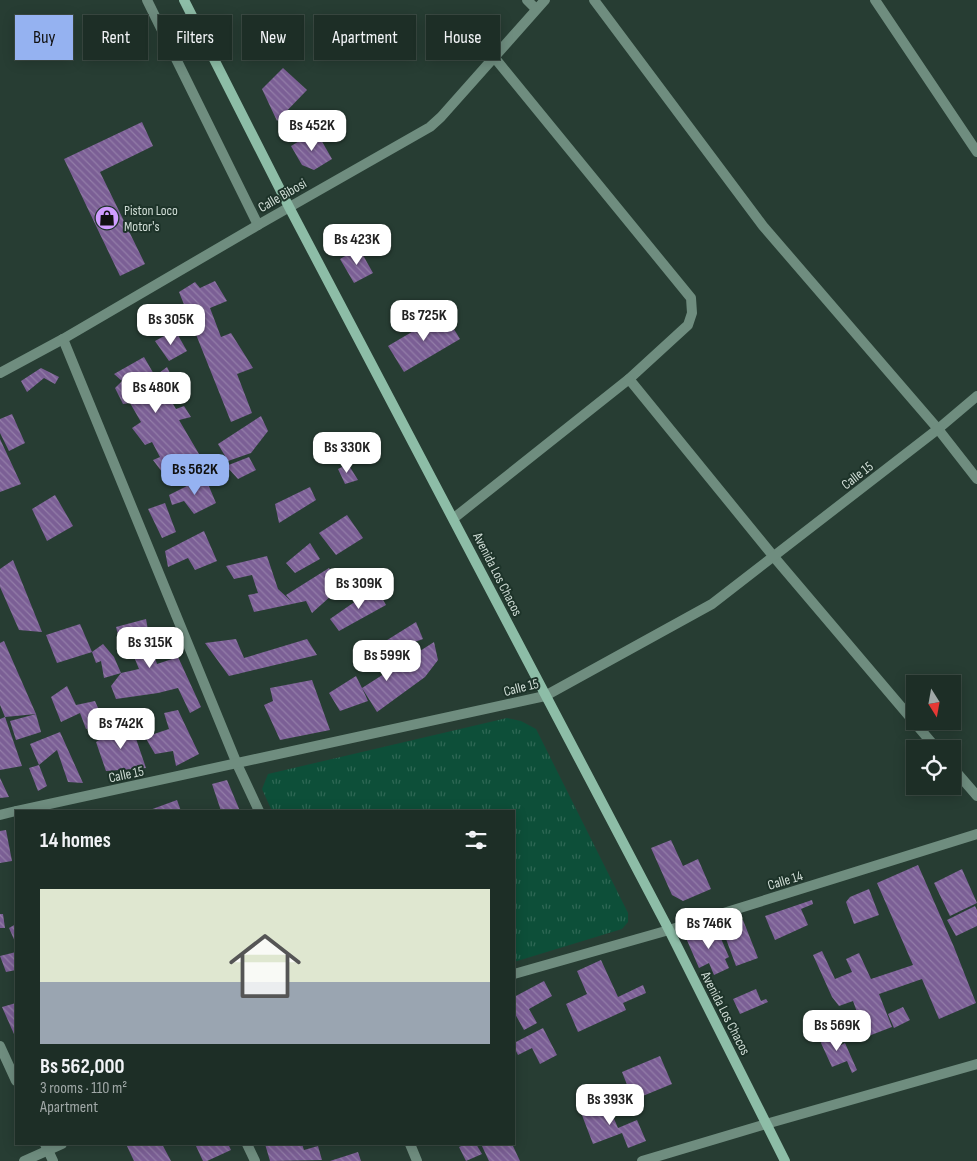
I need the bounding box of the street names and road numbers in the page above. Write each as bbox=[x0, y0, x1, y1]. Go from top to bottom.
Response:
street label: Calle Bibosi bbox=[255, 175, 309, 216]
street label: Calle 15 bbox=[838, 458, 877, 493]
street label: Avenida Los Chacos bbox=[469, 529, 526, 619]
street label: Calle 15 bbox=[502, 675, 541, 700]
street label: Calle 15 bbox=[107, 762, 146, 786]
street label: Calle 14 bbox=[766, 867, 805, 894]
street label: Avenida Los Chacos bbox=[697, 968, 754, 1058]

